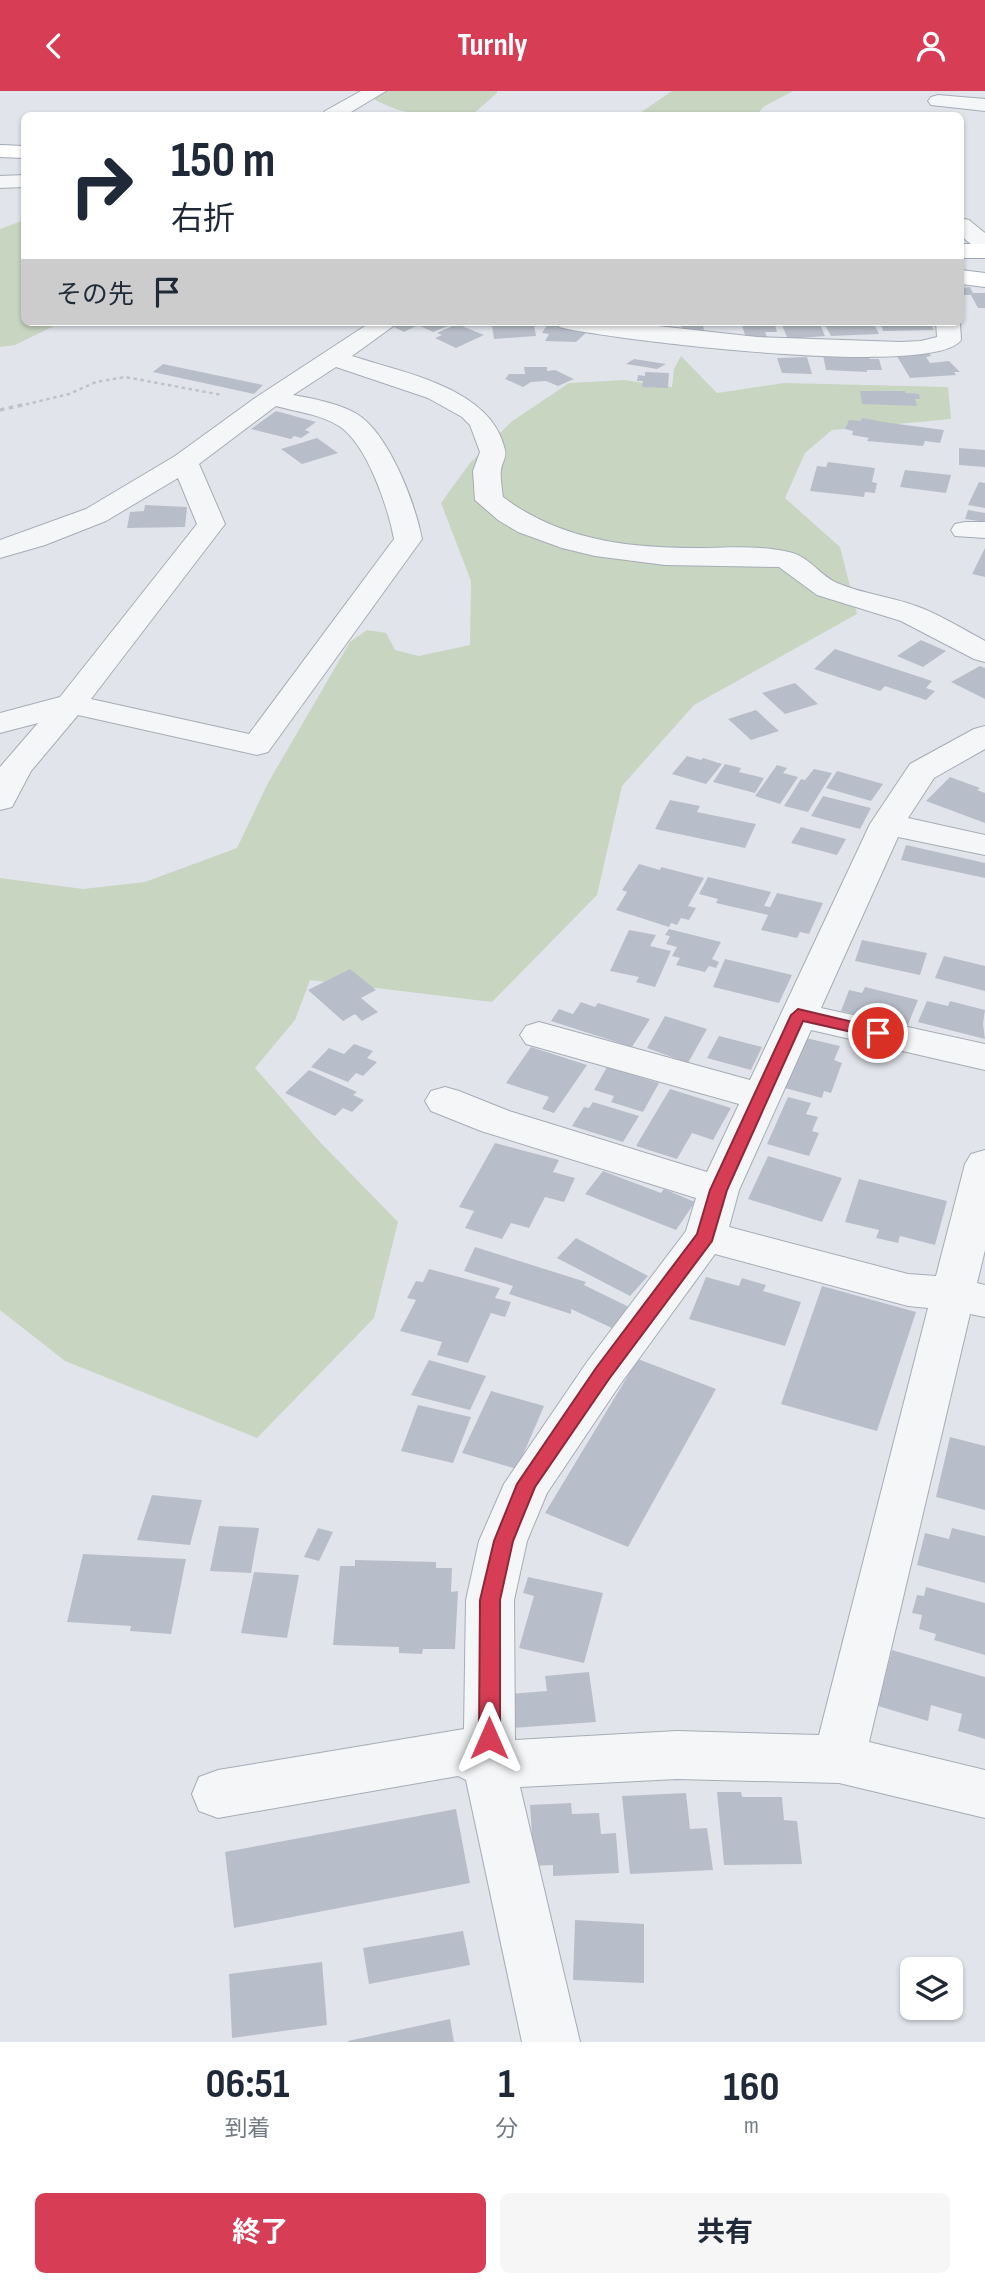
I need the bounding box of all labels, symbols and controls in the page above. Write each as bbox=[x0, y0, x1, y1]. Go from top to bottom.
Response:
text: Turnly bbox=[457, 26, 528, 65]
icon: back bbox=[35, 27, 73, 65]
icon: person bbox=[912, 27, 950, 65]
text: 150 m bbox=[171, 132, 275, 191]
icon: right bbox=[56, 140, 147, 231]
text: 右折 bbox=[171, 200, 235, 239]
icon: arrive bbox=[148, 273, 186, 311]
text: その先 bbox=[56, 280, 134, 311]
pin bbox=[848, 1003, 908, 1063]
icon: arrive bbox=[859, 1014, 897, 1052]
position arrow bbox=[452, 1701, 526, 1775]
map controls bbox=[900, 1957, 963, 2020]
button: layers bbox=[900, 1957, 963, 2020]
text: 06:51 bbox=[205, 2059, 289, 2110]
text: 1 bbox=[498, 2059, 515, 2110]
text: 160 bbox=[723, 2062, 780, 2113]
text: m bbox=[744, 2112, 759, 2140]
text: 到着 bbox=[224, 2115, 270, 2143]
text: 分 bbox=[495, 2115, 518, 2143]
button: 終了 bbox=[35, 2193, 486, 2273]
button: 共有 bbox=[500, 2193, 950, 2273]

